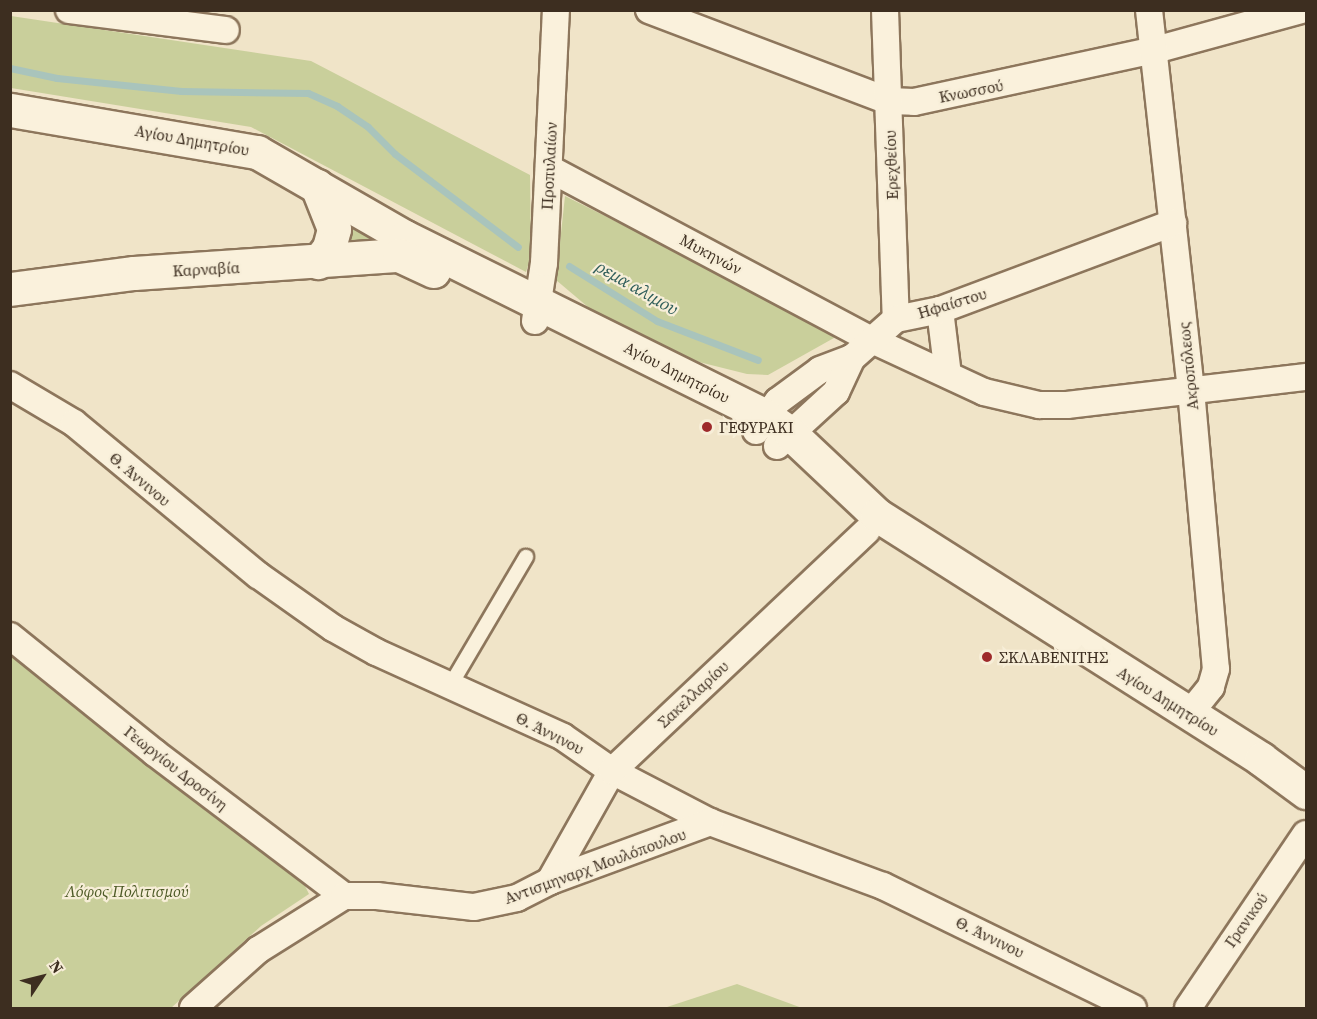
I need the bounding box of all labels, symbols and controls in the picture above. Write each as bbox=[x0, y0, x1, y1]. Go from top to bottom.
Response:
street label: Κνωσσού bbox=[937, 75, 1005, 107]
street label: Αγίου Δημητρίου bbox=[133, 121, 251, 159]
street label: Προπυλαίων bbox=[537, 122, 561, 210]
street label: Ερεχθείου bbox=[880, 130, 902, 200]
street label: Μυκηνών bbox=[677, 230, 745, 278]
water label: ρεμα αλιμου bbox=[592, 256, 682, 320]
street label: Καρναβία bbox=[172, 258, 240, 280]
street label: Ηφαίστου bbox=[915, 283, 989, 323]
street label: Ακροπόλεως bbox=[1174, 321, 1202, 411]
street label: Αγίου Δημητρίου bbox=[621, 337, 733, 407]
place label: ΓΕΦΥΡΑΚΙ bbox=[719, 417, 794, 437]
marker: ΓΕΦΥΡΑΚΙ bbox=[700, 420, 714, 434]
street label: Θ. Άννινου bbox=[106, 448, 174, 510]
place label: ΣΚΛΑΒΕΝΙΤΗΣ bbox=[999, 647, 1108, 667]
marker: ΣΚΛΑΒΕΝΙΤΗΣ bbox=[980, 650, 994, 664]
street label: Σακελλαρίου bbox=[654, 657, 732, 731]
street label: Αγίου Δημητρίου bbox=[1114, 662, 1222, 740]
street label: Θ. Άννινου bbox=[513, 708, 587, 758]
street label: Γεωργίου Δροσίνη bbox=[120, 722, 232, 814]
street label: Αντισμηναρχ Μουλόπουλου bbox=[502, 824, 688, 908]
park label: Λόφος Πολιτισμού bbox=[65, 881, 189, 901]
street label: Γρανικού bbox=[1220, 889, 1272, 951]
street label: Θ. Άννινου bbox=[953, 912, 1027, 962]
north arrow bbox=[12, 947, 72, 1007]
text: N bbox=[44, 956, 69, 978]

